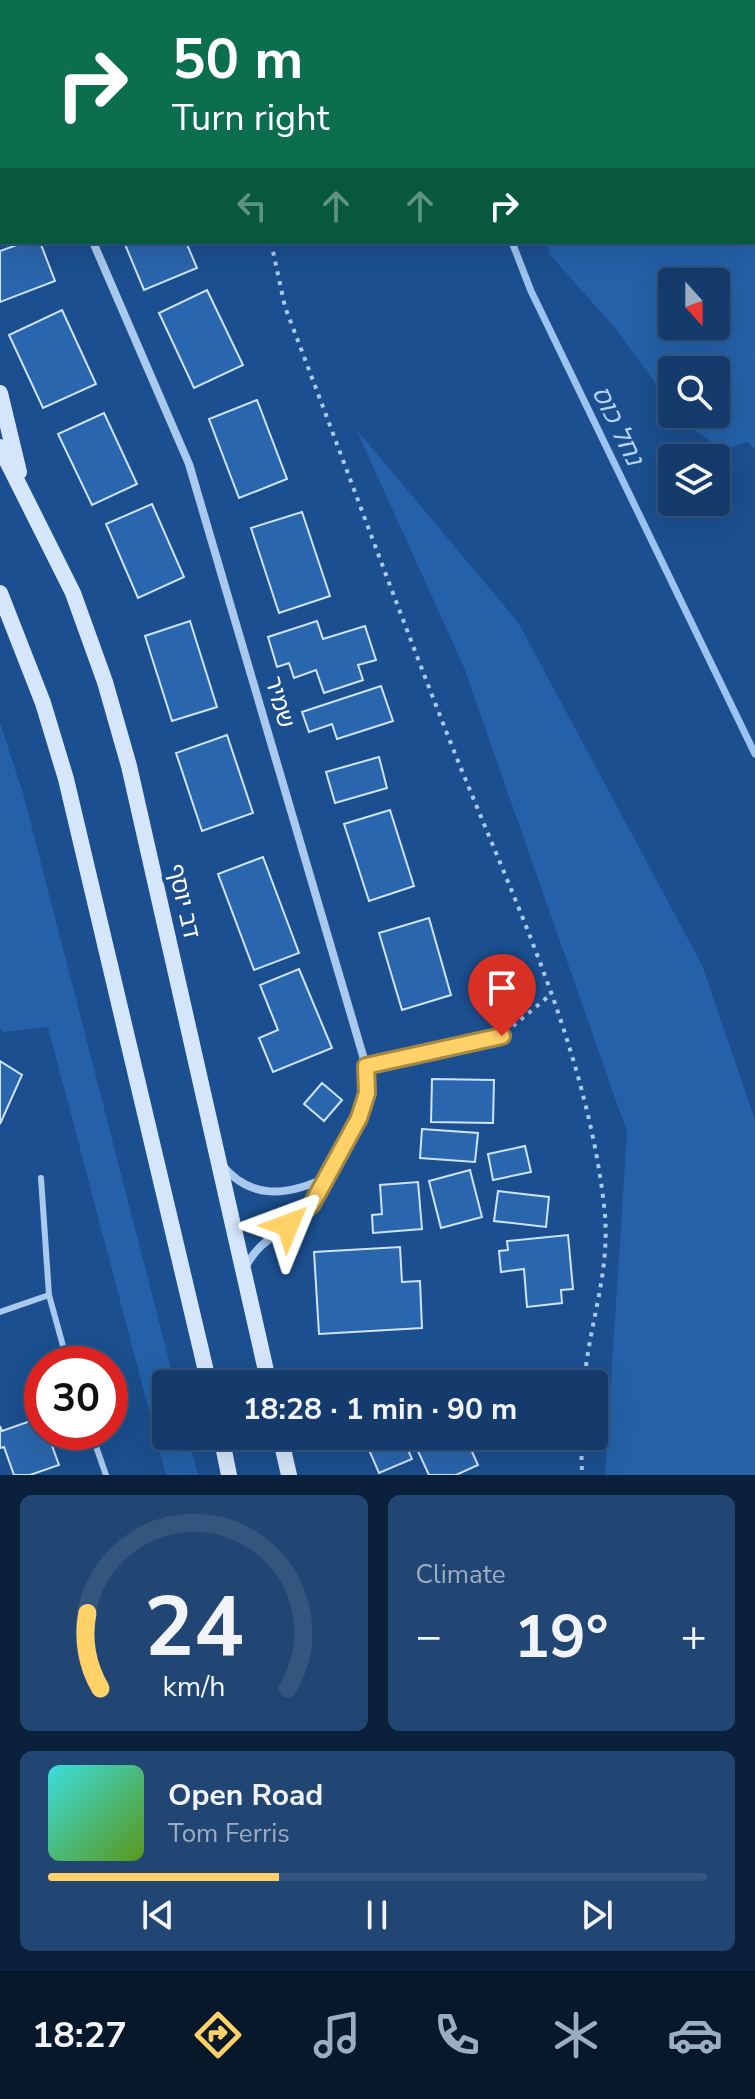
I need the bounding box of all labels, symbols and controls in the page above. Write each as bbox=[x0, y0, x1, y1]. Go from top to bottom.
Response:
text: 50 m bbox=[172, 21, 303, 98]
icon: right bbox=[40, 32, 144, 136]
text: Turn right bbox=[172, 94, 329, 143]
icon: left bbox=[230, 184, 274, 228]
icon: ahead bbox=[314, 184, 358, 228]
icon: ahead bbox=[398, 184, 442, 228]
icon: right bbox=[482, 184, 526, 228]
north arrow bbox=[658, 268, 730, 340]
map controls bbox=[658, 268, 730, 516]
button: search bbox=[658, 356, 730, 428]
water label: נחל כוס bbox=[583, 379, 653, 473]
button: layers bbox=[658, 444, 730, 516]
street label: שמיר bbox=[257, 672, 303, 732]
street label: דב יוסף bbox=[160, 861, 208, 941]
pin bbox=[468, 954, 536, 1036]
icon: arrive bbox=[480, 966, 524, 1010]
position arrow bbox=[246, 1183, 330, 1267]
speed limit sign: 30 bbox=[24, 1346, 128, 1450]
text: 18:28 · 1 min · 90 m bbox=[243, 1389, 517, 1430]
text: Climate bbox=[416, 1557, 506, 1592]
text: 24 bbox=[144, 1571, 244, 1684]
text: 19° bbox=[514, 1596, 609, 1678]
text: − bbox=[416, 1607, 442, 1667]
text: + bbox=[681, 1607, 707, 1667]
text: km/h bbox=[162, 1667, 225, 1706]
text: Open Road bbox=[168, 1775, 323, 1816]
text: Tom Ferris bbox=[168, 1816, 290, 1851]
icon: previous bbox=[136, 1893, 180, 1937]
icon: pause bbox=[355, 1893, 399, 1937]
icon: next bbox=[575, 1893, 619, 1937]
icon: directions bbox=[190, 2007, 246, 2063]
icon: music bbox=[309, 2007, 365, 2063]
icon: phone bbox=[429, 2007, 485, 2063]
icon: climate bbox=[548, 2007, 604, 2063]
icon: car bbox=[667, 2007, 723, 2063]
text: 18:27 bbox=[32, 2011, 127, 2060]

